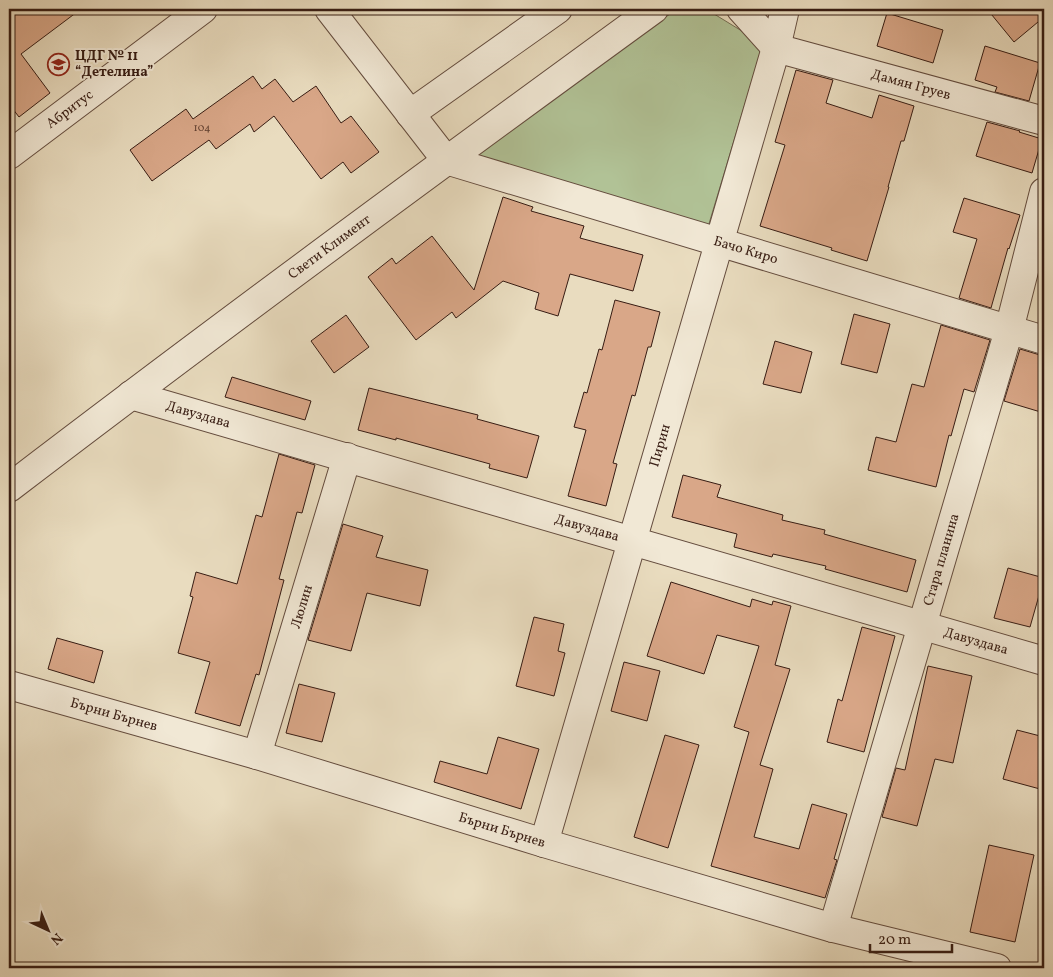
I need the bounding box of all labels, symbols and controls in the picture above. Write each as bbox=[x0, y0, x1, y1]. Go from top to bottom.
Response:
place label: ЦДГ № 11 “Детелина” bbox=[75, 47, 153, 82]
school or university icon: ЦДГ № 11 “Детелина” bbox=[47, 52, 71, 76]
street label: Дамян Груев bbox=[869, 65, 953, 105]
street label: Абритус bbox=[42, 85, 97, 133]
house number: 104 bbox=[193, 121, 211, 136]
street label: Свети Климент bbox=[284, 210, 375, 284]
street label: Бачо Киро bbox=[711, 232, 780, 269]
street label: Давуздава bbox=[164, 396, 233, 433]
street label: Пирин bbox=[645, 421, 675, 469]
street label: Давуздава bbox=[553, 509, 622, 546]
street label: Стара планина bbox=[919, 511, 964, 608]
street label: Люлин bbox=[286, 582, 318, 631]
street label: Давуздава bbox=[941, 623, 1010, 660]
street label: Бърни Бърнев bbox=[68, 693, 160, 736]
street label: Бърни Бърнев bbox=[456, 808, 548, 852]
north arrow bbox=[22, 904, 72, 954]
scale bar bbox=[870, 922, 953, 954]
text: N bbox=[46, 928, 66, 949]
text: 20 m bbox=[878, 930, 911, 951]

